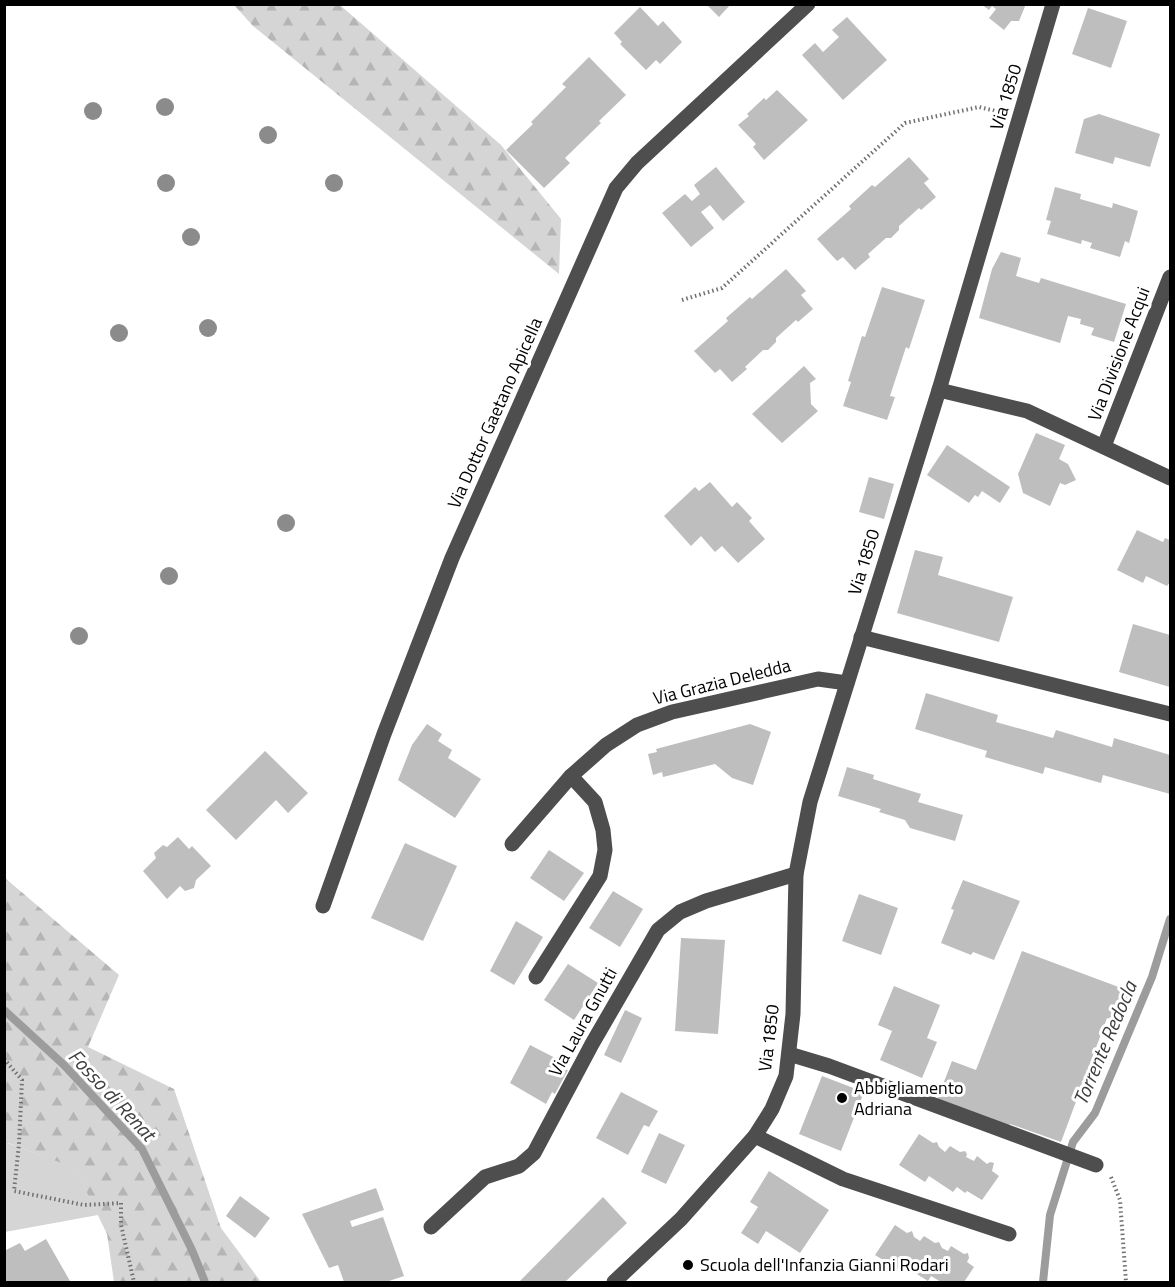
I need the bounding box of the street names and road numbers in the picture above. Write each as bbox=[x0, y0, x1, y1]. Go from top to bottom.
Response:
street label: Via 1850 bbox=[983, 61, 1028, 133]
street label: Via Divisione Acqui bbox=[1081, 283, 1156, 425]
street label: Via Dottor Gaetano Apicella bbox=[440, 313, 549, 513]
street label: Via 1850 bbox=[841, 526, 886, 598]
street label: Via Grazia Deledda bbox=[650, 651, 793, 712]
street label: Via Laura Gnutti bbox=[541, 962, 624, 1081]
street label: Via 1850 bbox=[751, 1003, 786, 1073]

